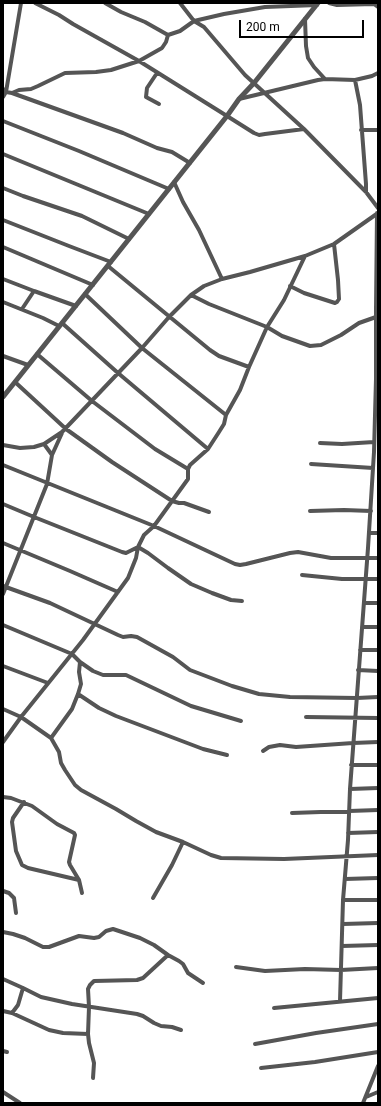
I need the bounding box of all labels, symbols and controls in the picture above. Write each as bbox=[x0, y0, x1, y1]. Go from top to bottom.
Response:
scale bar bbox=[241, 12, 366, 38]
text: 200 m bbox=[246, 20, 280, 34]

